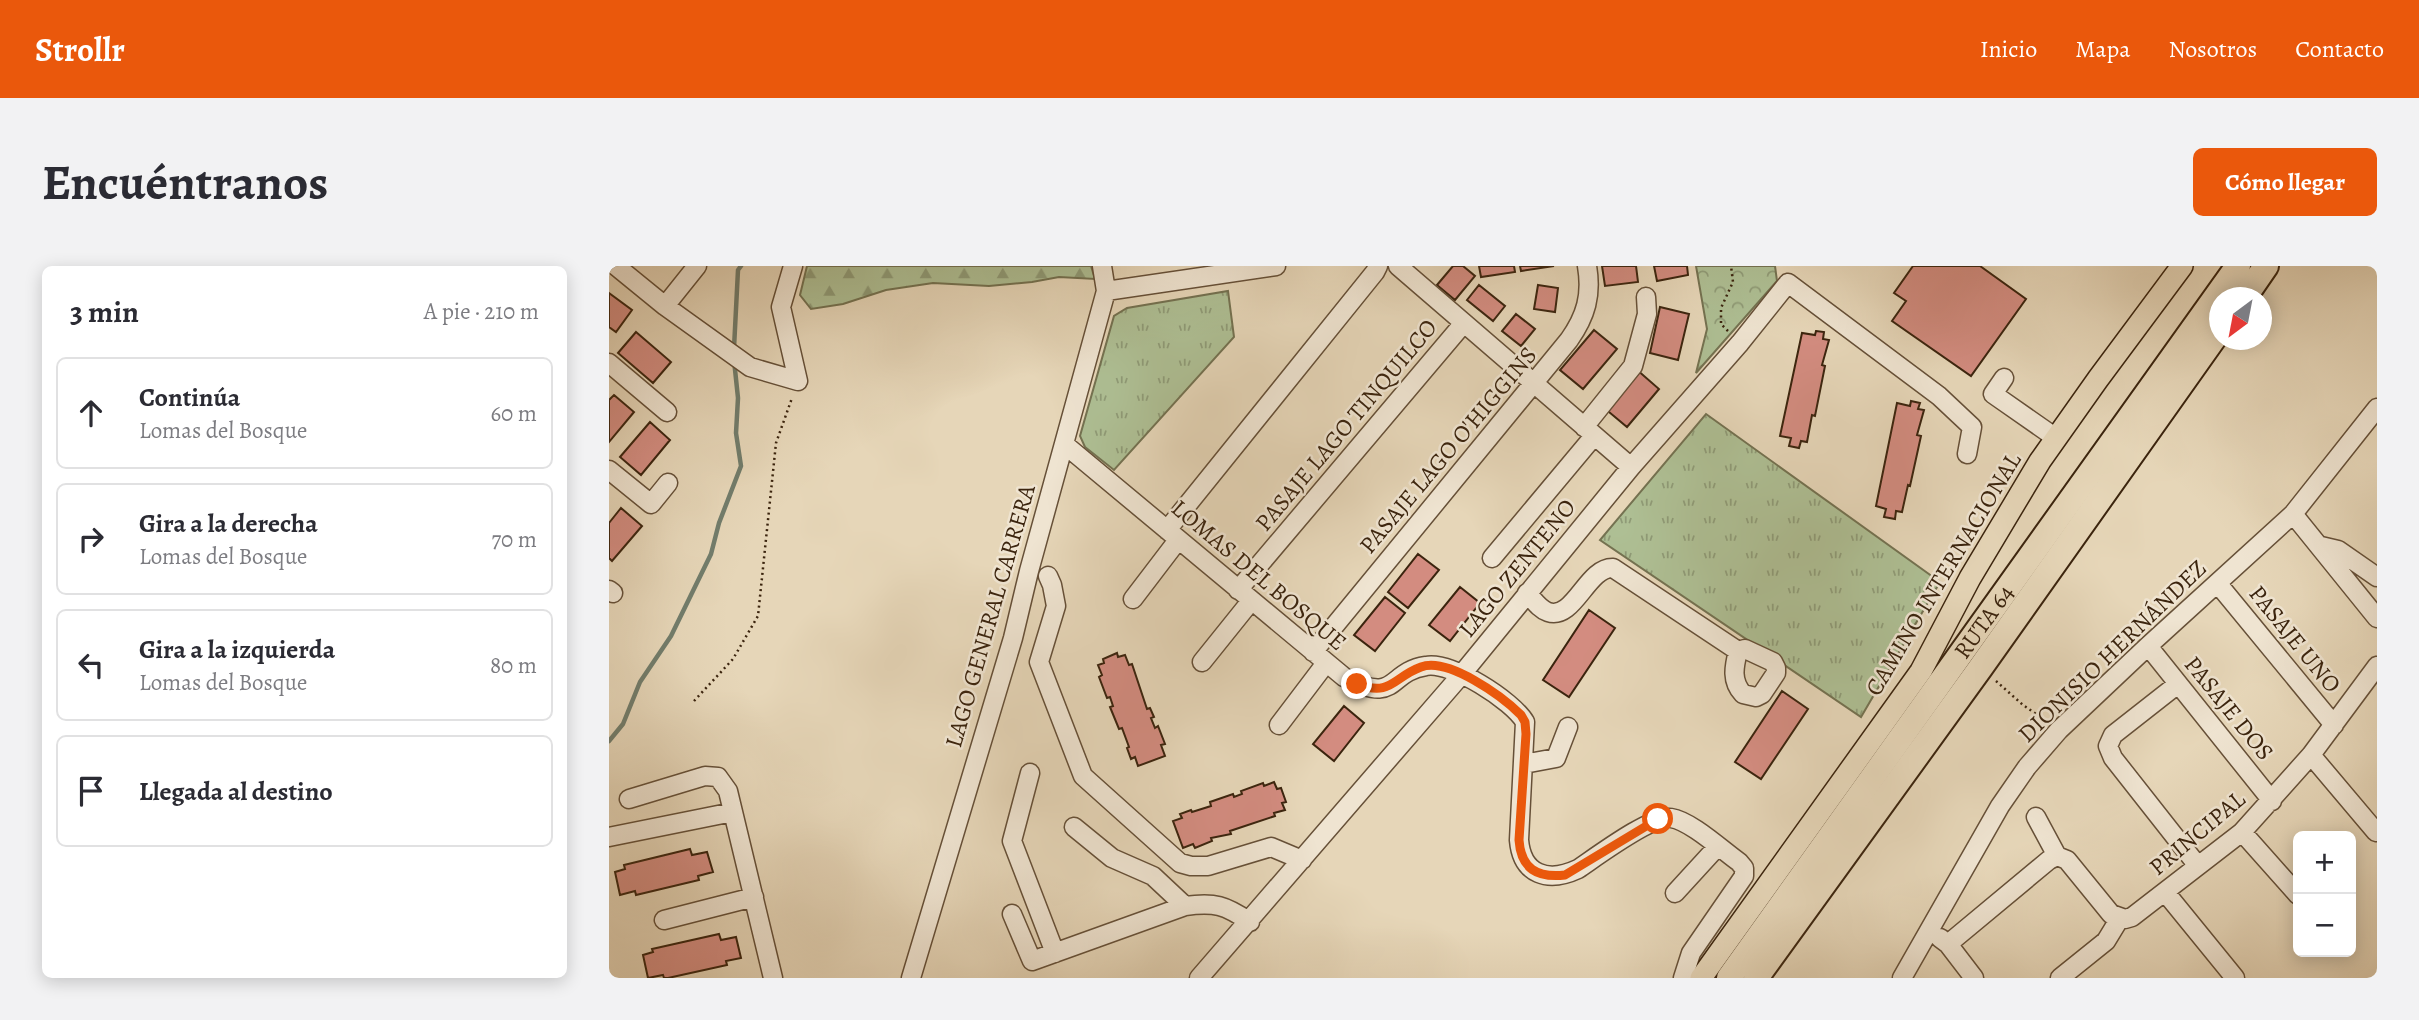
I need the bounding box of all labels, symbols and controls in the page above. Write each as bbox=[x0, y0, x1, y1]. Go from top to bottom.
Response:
text: Strollr bbox=[35, 27, 125, 72]
text: Inicio bbox=[1980, 33, 2037, 65]
text: Mapa bbox=[2075, 33, 2130, 65]
text: Nosotros bbox=[2168, 33, 2257, 65]
text: Contacto bbox=[2295, 33, 2384, 65]
button: Cómo llegar bbox=[2193, 148, 2377, 216]
text: Encuéntranos bbox=[42, 149, 328, 216]
north arrow bbox=[2209, 287, 2272, 350]
text: 3 min bbox=[70, 292, 139, 332]
text: A pie · 210 m bbox=[424, 296, 539, 327]
street label: PASAJE LAGO TINQUILCO bbox=[1248, 312, 1444, 538]
street label: PASAJE LAGO O'HIGGINS bbox=[1352, 340, 1544, 560]
text: Continúa bbox=[139, 380, 240, 415]
icon: ahead bbox=[72, 394, 110, 432]
text: 60 m bbox=[490, 398, 537, 429]
text: Lomas del Bosque bbox=[139, 415, 307, 446]
street label: CAMINO INTERNACIONAL bbox=[1858, 446, 2029, 702]
street label: LAGO GENERAL CARRERA bbox=[937, 480, 1043, 751]
street label: LOMAS DEL BOSQUE bbox=[1165, 492, 1353, 658]
street label: LAGO ZENTENO bbox=[1451, 492, 1583, 644]
text: Gira a la derecha bbox=[139, 506, 318, 541]
icon: right bbox=[72, 520, 110, 558]
text: 70 m bbox=[491, 524, 537, 555]
text: Lomas del Bosque bbox=[139, 541, 307, 572]
street label: DIONISIO HERNÁNDEZ bbox=[2011, 552, 2213, 750]
street label: RUTA 64 bbox=[1946, 578, 2021, 665]
street label: PASAJE UNO bbox=[2242, 578, 2348, 700]
text: Gira a la izquierda bbox=[139, 632, 335, 667]
icon: left bbox=[72, 646, 110, 684]
street label: PASAJE DOS bbox=[2177, 649, 2281, 767]
text: 80 m bbox=[490, 650, 537, 681]
text: Lomas del Bosque bbox=[139, 667, 307, 698]
route end bbox=[1341, 668, 1372, 699]
icon: arrive bbox=[72, 772, 110, 810]
text: Llegada al destino bbox=[139, 774, 333, 809]
street label: PRINCIPAL bbox=[2142, 783, 2252, 883]
route start bbox=[1642, 803, 1673, 834]
map controls bbox=[2293, 831, 2356, 957]
button: + bbox=[2293, 831, 2356, 894]
button: − bbox=[2293, 894, 2356, 957]

